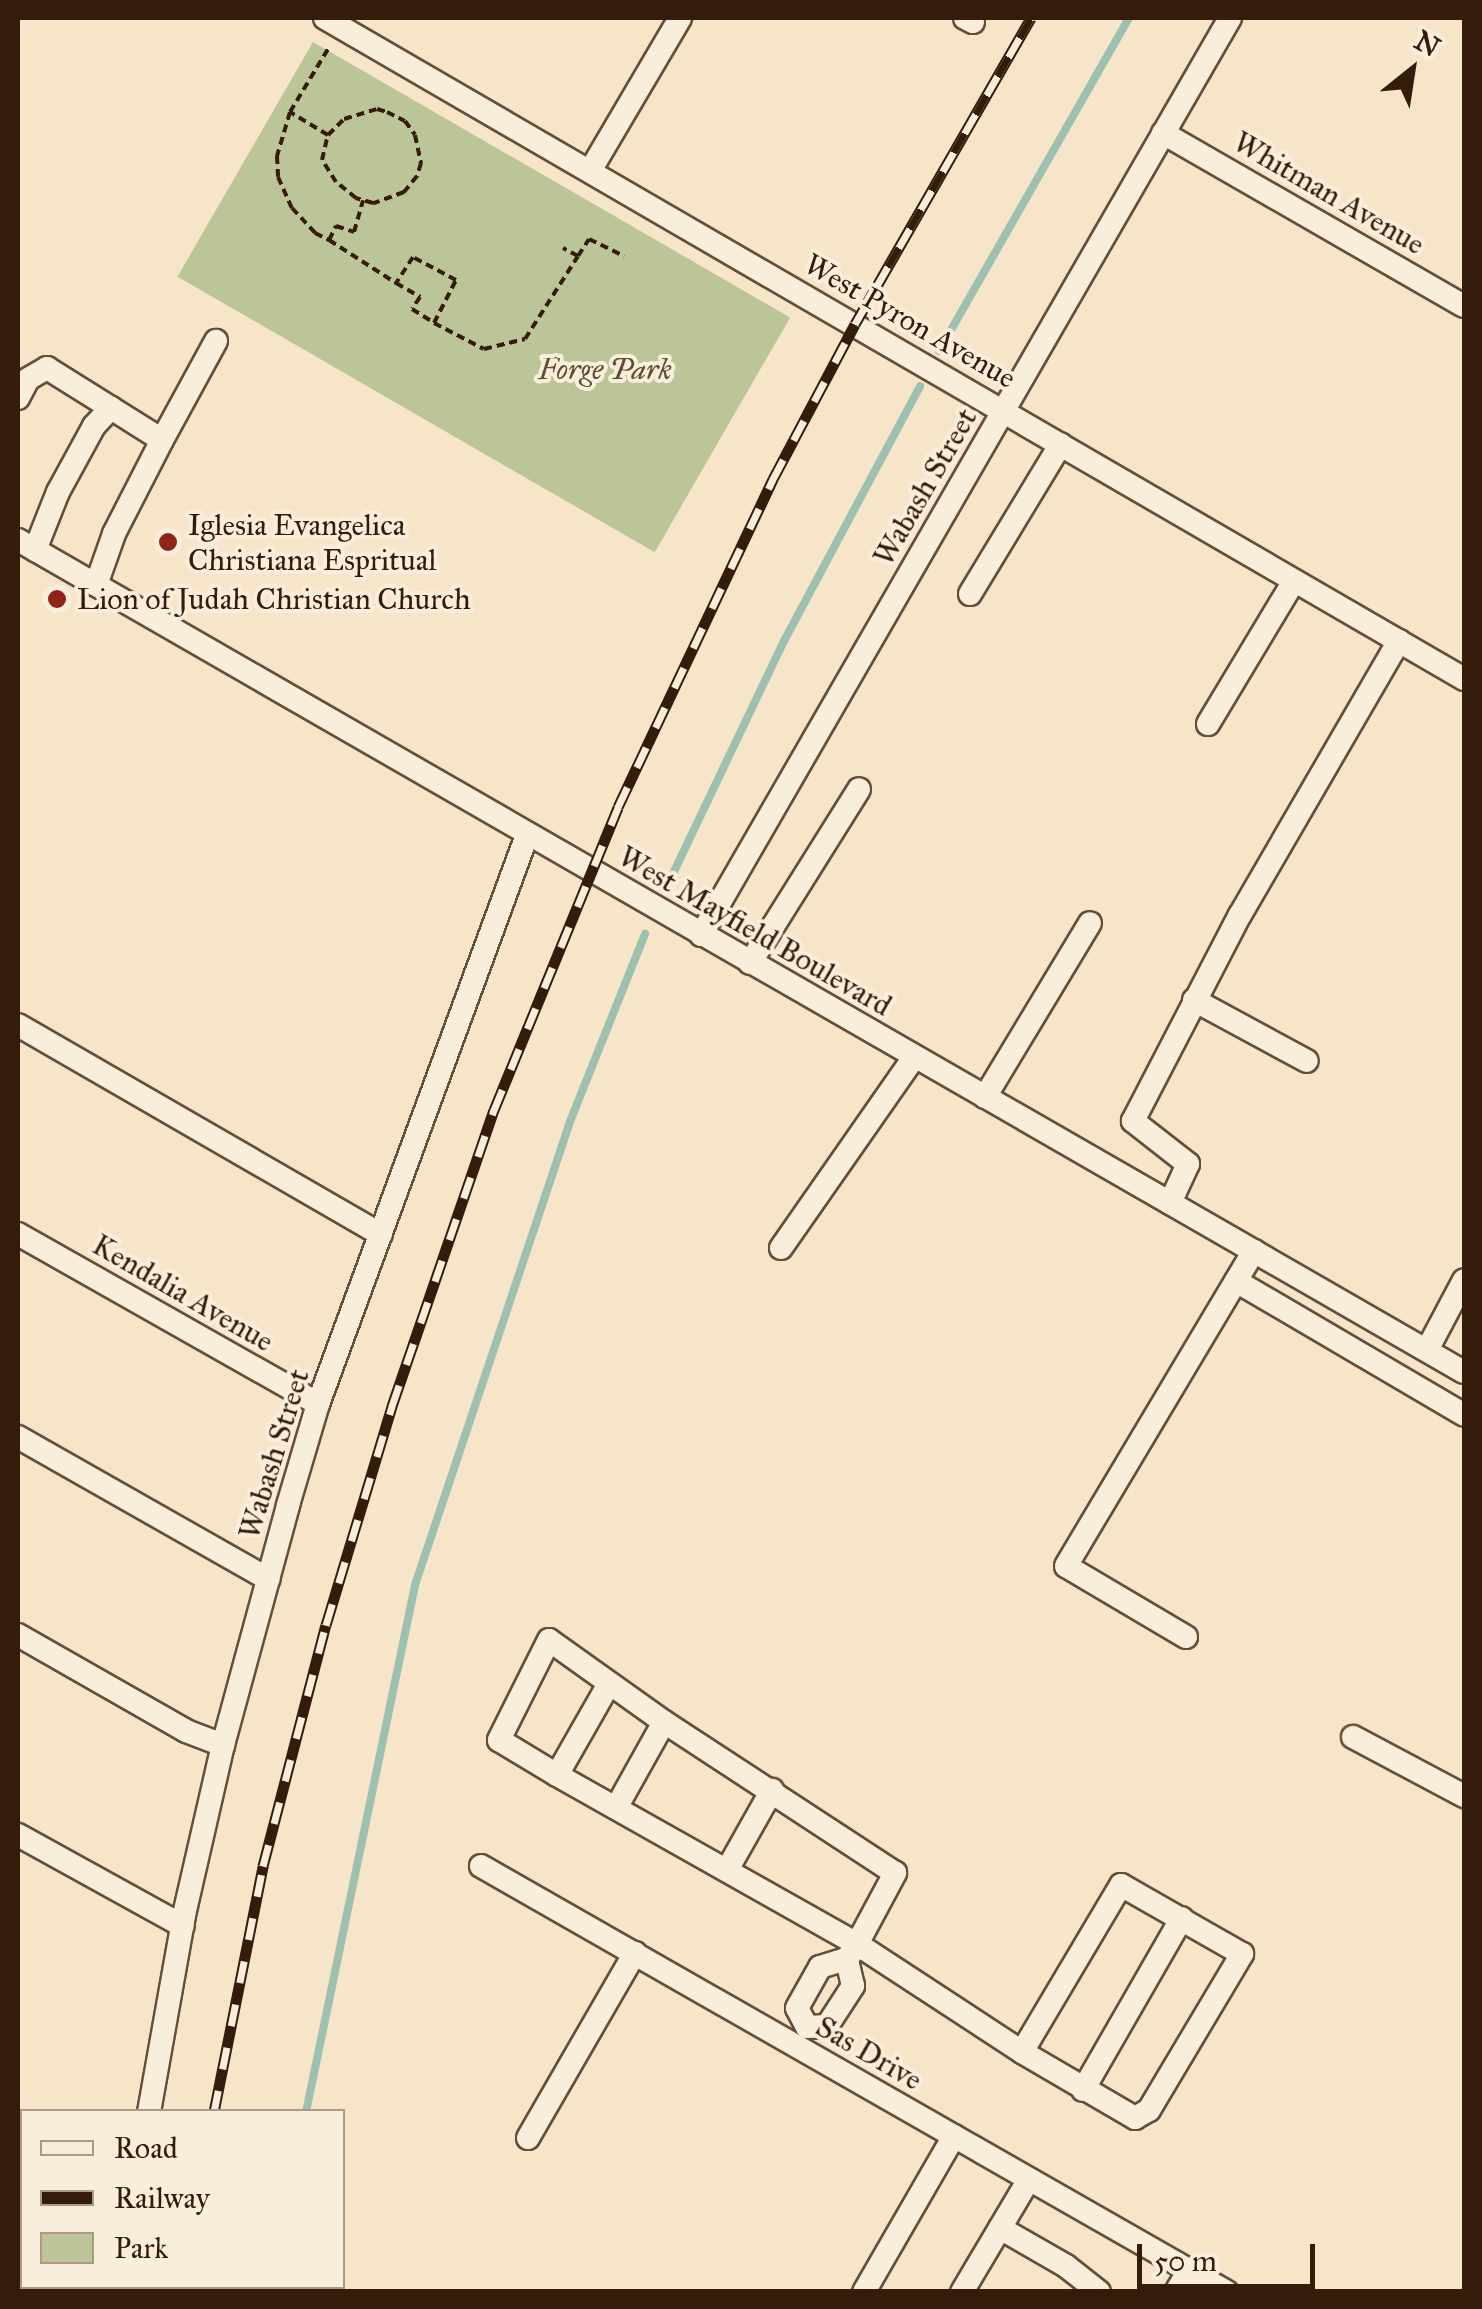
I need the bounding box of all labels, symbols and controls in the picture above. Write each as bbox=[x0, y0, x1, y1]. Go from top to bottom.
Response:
north arrow bbox=[1362, 20, 1462, 120]
text: N bbox=[1408, 22, 1446, 65]
street label: Whitman Avenue bbox=[1227, 124, 1431, 262]
street label: West Pyron Avenue bbox=[798, 246, 1022, 396]
park label: Forge Park bbox=[538, 351, 672, 387]
street label: Wabash Street bbox=[866, 402, 984, 572]
place label: Iglesia Evangelica Christiana Espritual bbox=[188, 507, 437, 578]
marker: Iglesia Evangelica Christiana Espritual bbox=[157, 531, 179, 553]
place label: Lion of Judah Christian Church bbox=[77, 581, 471, 617]
marker: Lion of Judah Christian Church bbox=[46, 588, 68, 610]
street label: West Mayfield Boulevard bbox=[612, 838, 898, 1024]
street label: Kendalia Avenue bbox=[86, 1227, 280, 1359]
street label: Wabash Street bbox=[231, 1365, 317, 1543]
street label: Sas Drive bbox=[809, 2008, 929, 2098]
legend bbox=[20, 2109, 345, 2289]
text: Road bbox=[114, 2130, 178, 2166]
text: Railway bbox=[114, 2180, 210, 2216]
scale bar bbox=[1142, 2224, 1320, 2286]
text: Park bbox=[114, 2230, 168, 2266]
text: 50 m bbox=[1154, 2243, 1217, 2279]

